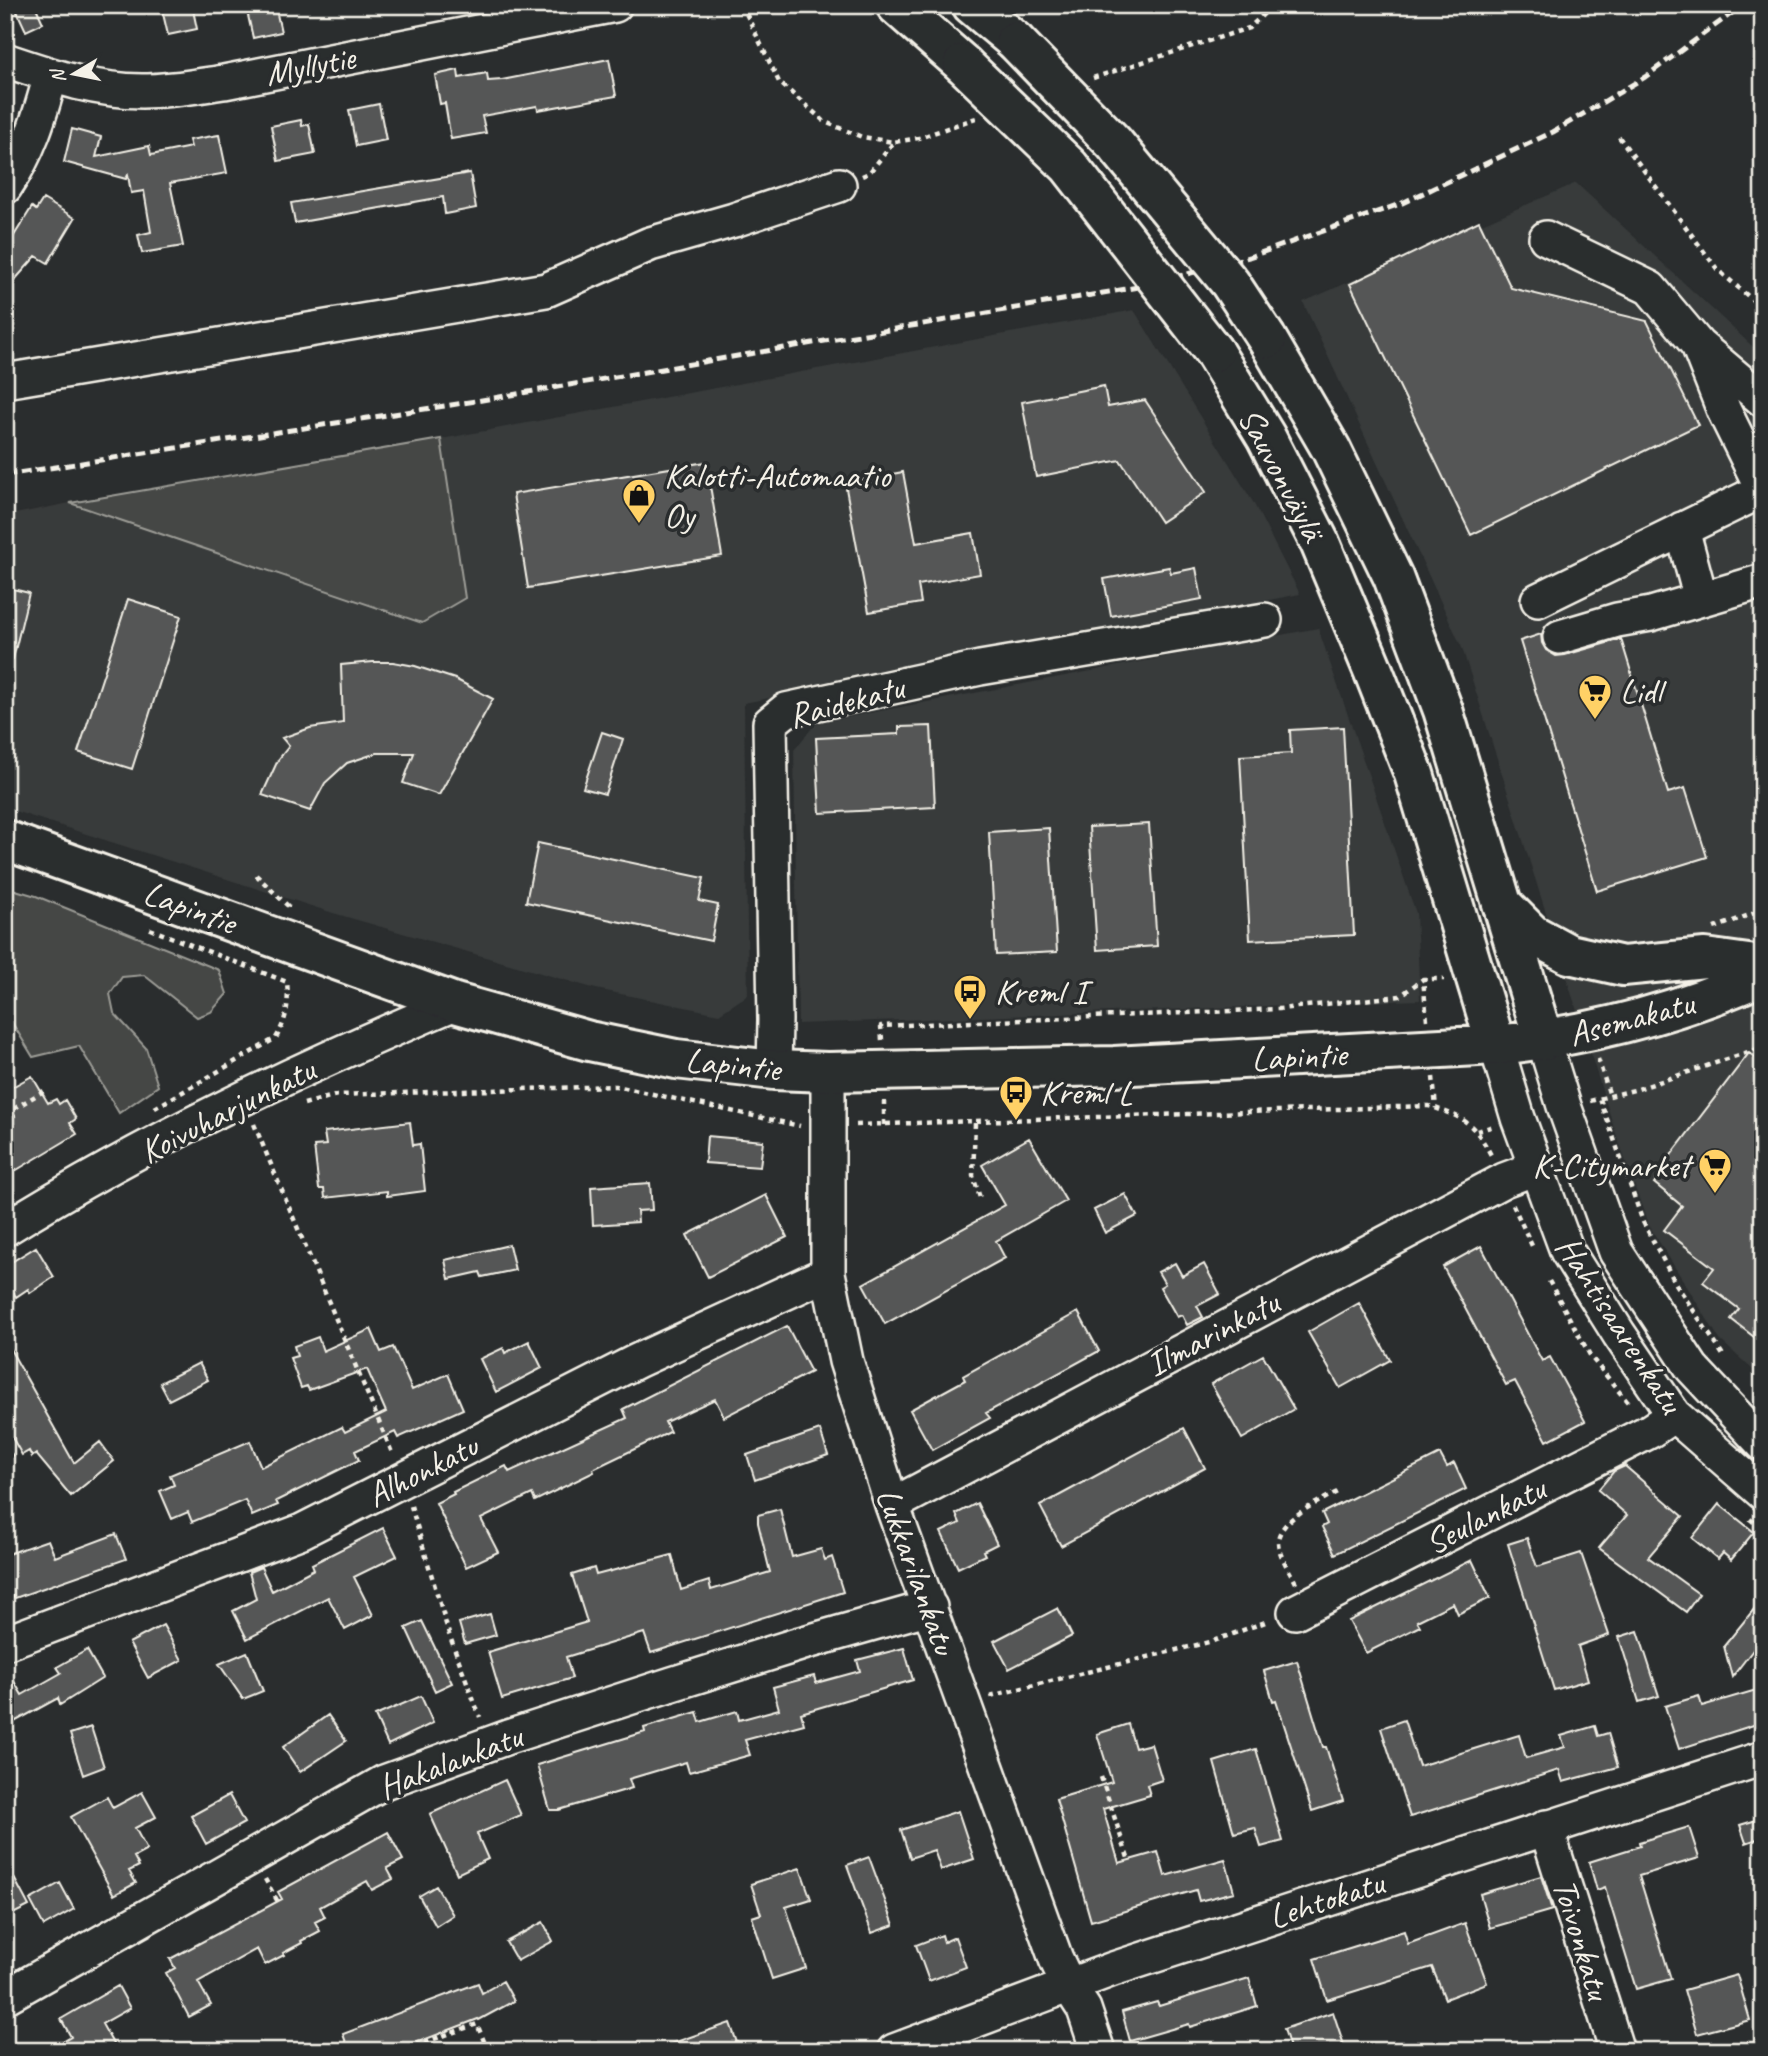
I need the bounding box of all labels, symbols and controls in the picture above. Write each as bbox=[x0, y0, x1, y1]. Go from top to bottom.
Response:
street label: Myllytie bbox=[262, 34, 361, 96]
north arrow bbox=[38, 38, 108, 108]
text: N bbox=[45, 66, 71, 85]
street label: Sauvonväylä bbox=[1228, 400, 1337, 551]
place label: Kalotti-Automaatio Oy bbox=[664, 453, 892, 538]
shop icon: Kalotti-Automaatio Oy bbox=[620, 476, 658, 525]
street label: Raidekatu bbox=[783, 664, 911, 738]
place label: Lidl bbox=[1620, 669, 1668, 714]
supermarket icon: Lidl bbox=[1576, 672, 1614, 721]
street label: Lapintie bbox=[137, 870, 245, 946]
place label: Kreml I bbox=[995, 969, 1094, 1014]
bus stop icon: Kreml I bbox=[951, 972, 989, 1021]
street label: Asemakatu bbox=[1564, 980, 1701, 1057]
street label: Lapintie bbox=[1250, 1031, 1350, 1081]
street label: Lapintie bbox=[683, 1037, 785, 1092]
street label: Koivuharjunkatu bbox=[132, 1046, 324, 1174]
place label: Kreml L bbox=[1040, 1070, 1132, 1115]
bus stop icon: Kreml L bbox=[997, 1073, 1035, 1122]
place label: K-Citymarket bbox=[1533, 1143, 1694, 1188]
supermarket icon: K-Citymarket bbox=[1696, 1146, 1734, 1195]
street label: Hahtisaarenkatu bbox=[1546, 1227, 1695, 1423]
street label: Ilmarinkatu bbox=[1138, 1279, 1288, 1387]
street label: Alhonkatu bbox=[359, 1422, 487, 1517]
street label: Seulankatu bbox=[1417, 1465, 1555, 1565]
street label: Lukkarilankatu bbox=[866, 1482, 968, 1662]
street label: Hakalankatu bbox=[372, 1713, 530, 1809]
street label: Lehtokatu bbox=[1263, 1859, 1391, 1939]
street label: Toivonkatu bbox=[1542, 1873, 1622, 2007]

